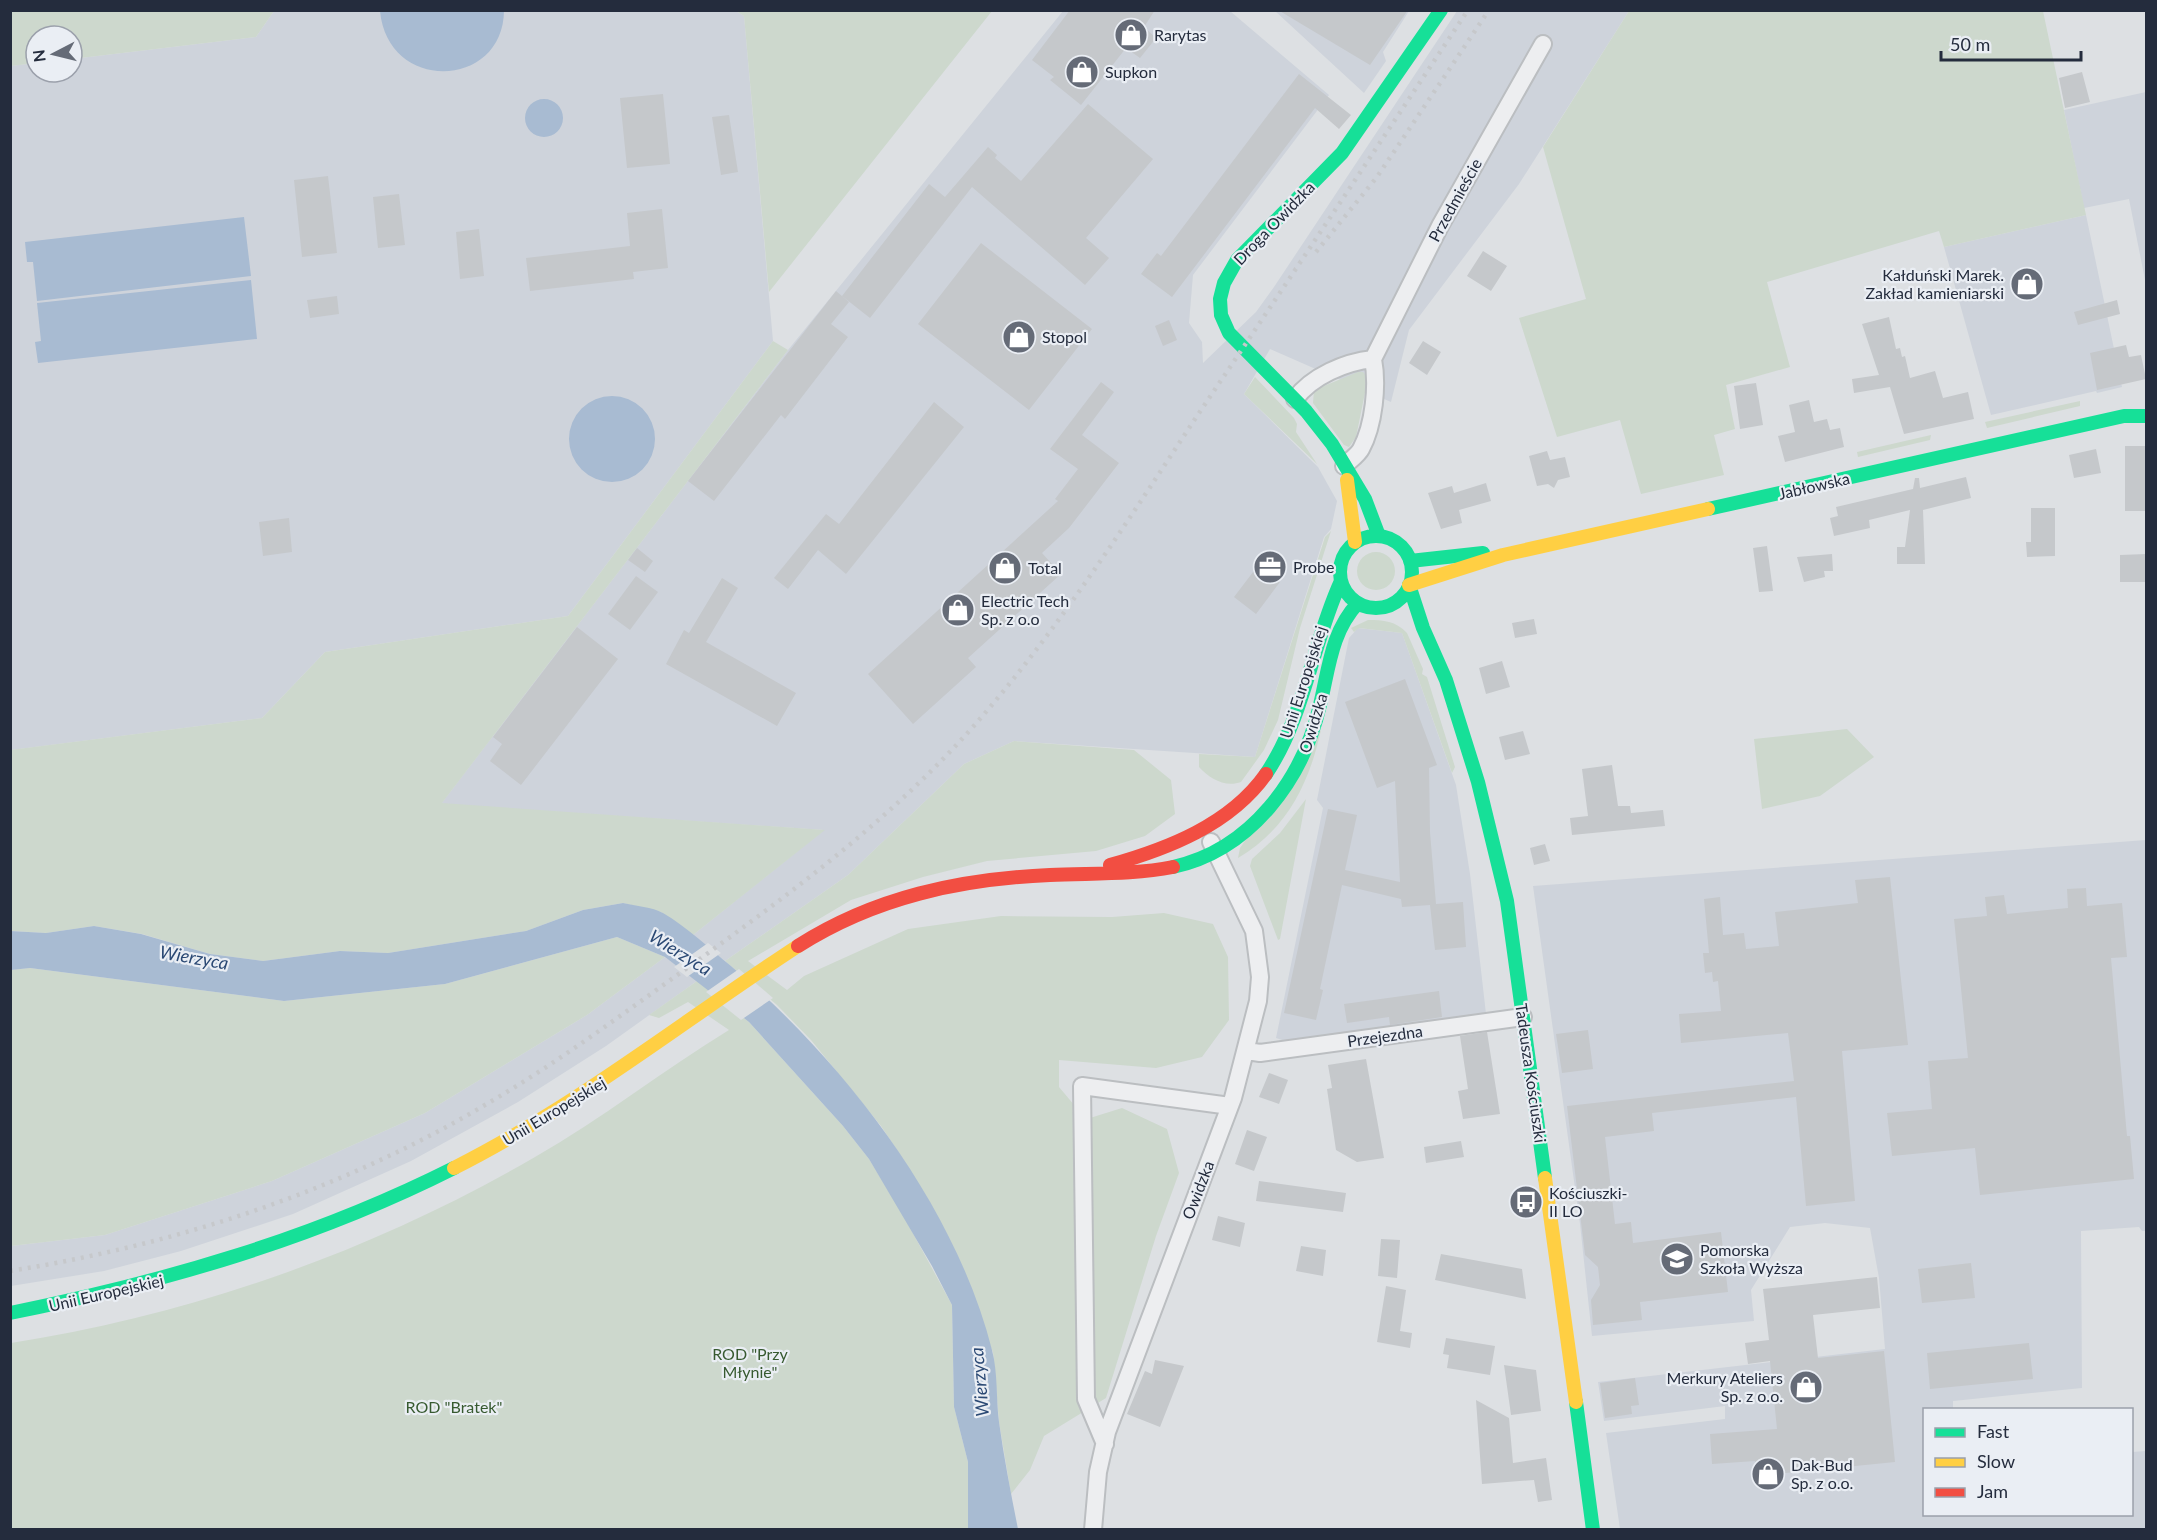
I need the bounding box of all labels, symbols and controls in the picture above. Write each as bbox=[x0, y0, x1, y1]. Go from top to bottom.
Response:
shop icon: Rarytas bbox=[1113, 17, 1149, 53]
north arrow bbox=[24, 24, 84, 84]
scale bar bbox=[1941, 24, 2080, 62]
place label: Rarytas bbox=[1154, 25, 1207, 44]
text: 50 m bbox=[1950, 33, 1990, 55]
text: N bbox=[28, 49, 49, 63]
shop icon: Supkon bbox=[1064, 54, 1100, 90]
place label: Supkon bbox=[1105, 62, 1157, 81]
street label: Przedmieście bbox=[1424, 155, 1485, 245]
street label: Droga Owidzka bbox=[1229, 177, 1318, 268]
place label: Kałduński Marek. Zakład kamieniarski bbox=[1865, 265, 2004, 302]
shop icon: Kałduński Marek. Zakład kamieniarski bbox=[2009, 266, 2045, 302]
shop icon: Stopol bbox=[1001, 319, 1037, 355]
place label: Stopol bbox=[1042, 327, 1087, 346]
street label: Jabłowska bbox=[1776, 468, 1851, 503]
office icon: Probe bbox=[1252, 549, 1288, 585]
shop icon: Total bbox=[987, 550, 1023, 586]
place label: Probe bbox=[1293, 557, 1334, 576]
place label: Total bbox=[1028, 558, 1062, 577]
place label: Electric Tech Sp. z o.o bbox=[981, 591, 1069, 628]
shop icon: Electric Tech Sp. z o.o bbox=[940, 592, 976, 628]
street label: Unii Europejskiej bbox=[1275, 623, 1330, 740]
street label: Owidzka bbox=[1294, 691, 1331, 755]
water label: Wierzyca bbox=[645, 924, 716, 980]
water label: Wierzyca bbox=[158, 940, 230, 974]
street label: Tadeusza Kościuszki bbox=[1512, 1002, 1551, 1144]
street label: Przejezdna bbox=[1346, 1021, 1424, 1050]
street label: Unii Europejskiej bbox=[499, 1072, 609, 1149]
street label: Owidzka bbox=[1178, 1158, 1217, 1222]
place label: Kościuszki- II LO bbox=[1549, 1183, 1627, 1220]
bus stop icon: Kościuszki- II LO bbox=[1508, 1184, 1544, 1220]
place label: Pomorska Szkoła Wyższa bbox=[1700, 1240, 1803, 1277]
school or university icon: Pomorska Szkoła Wyższa bbox=[1659, 1241, 1695, 1277]
street label: Unii Europejskiej bbox=[47, 1270, 165, 1315]
park label: ROD "Przy Młynie" bbox=[712, 1344, 789, 1381]
water label: Wierzyca bbox=[965, 1347, 993, 1418]
place label: Merkury Ateliers Sp. z o.o. bbox=[1667, 1368, 1783, 1405]
shop icon: Merkury Ateliers Sp. z o.o. bbox=[1788, 1369, 1824, 1405]
park label: ROD "Bratek" bbox=[406, 1397, 502, 1416]
legend bbox=[1923, 1408, 2133, 1516]
text: Fast bbox=[1977, 1420, 2010, 1442]
text: Slow bbox=[1977, 1450, 2015, 1472]
place label: Dak-Bud Sp. z o.o. bbox=[1791, 1455, 1853, 1492]
shop icon: Dak-Bud Sp. z o.o. bbox=[1750, 1456, 1786, 1492]
text: Jam bbox=[1977, 1480, 2008, 1502]

